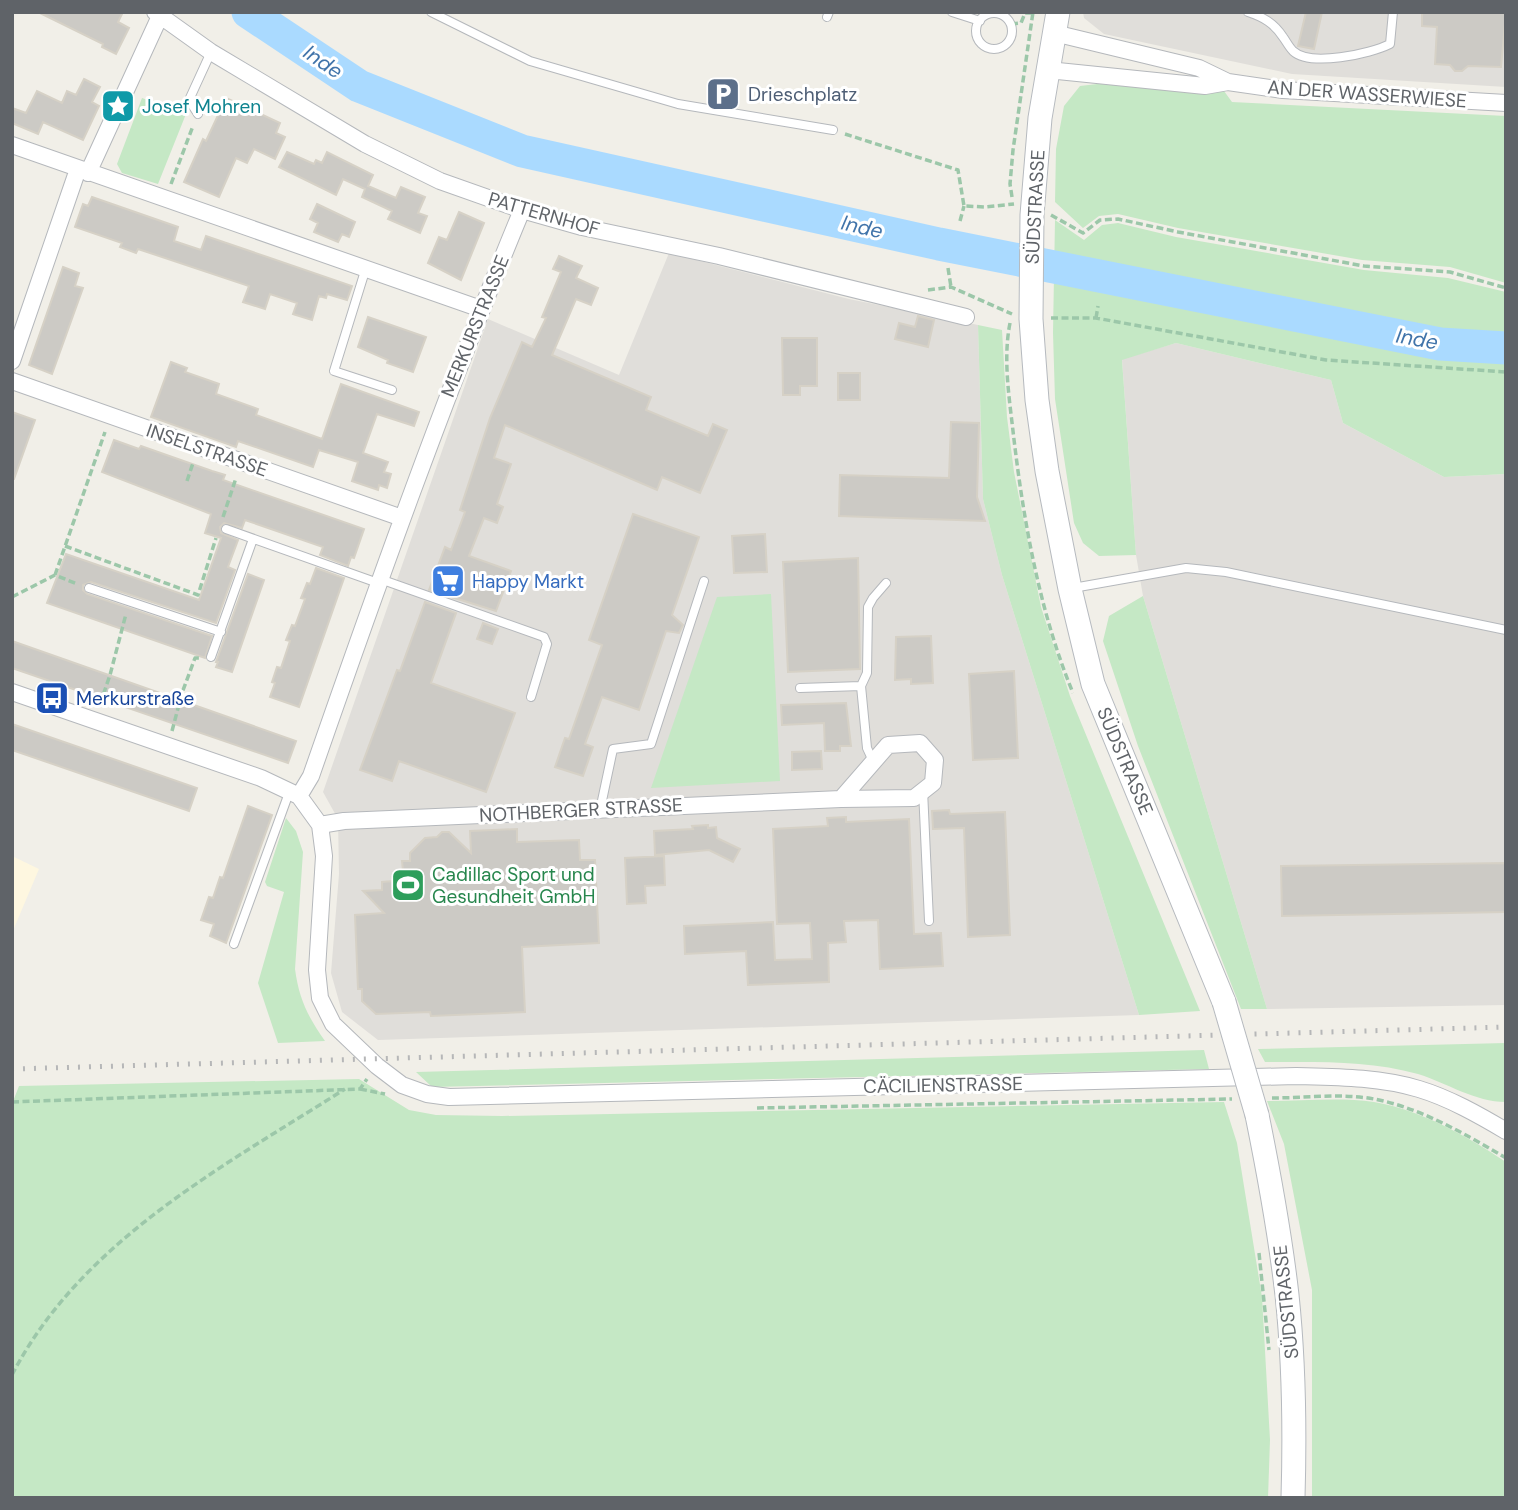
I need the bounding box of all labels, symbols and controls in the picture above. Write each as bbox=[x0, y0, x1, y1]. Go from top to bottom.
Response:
water label: Inde bbox=[298, 39, 348, 85]
parking icon: Drieschplatz bbox=[704, 75, 742, 113]
street label: AN DER WASSERWIESE bbox=[1267, 75, 1467, 113]
place label: Drieschplatz bbox=[748, 82, 857, 107]
place icon: Josef Mohren bbox=[99, 87, 137, 125]
place label: Josef Mohren bbox=[142, 94, 261, 119]
street label: SÜDSTRASSE bbox=[1020, 149, 1050, 265]
street label: PATTERNHOF bbox=[485, 186, 603, 242]
water label: Inde bbox=[838, 209, 886, 245]
street label: MERKURSTRASSE bbox=[435, 251, 515, 401]
water label: Inde bbox=[1394, 322, 1440, 356]
street label: INSELSTRASSE bbox=[143, 418, 271, 482]
supermarket icon: Happy Markt bbox=[429, 562, 467, 600]
place label: Happy Markt bbox=[472, 569, 584, 594]
bus stop icon: Merkurstraße bbox=[33, 679, 71, 717]
place label: Merkurstraße bbox=[76, 686, 194, 711]
street label: SÜDSTRASSE bbox=[1091, 703, 1159, 819]
street label: NOTHBERGER STRASSE bbox=[479, 792, 683, 828]
place label: Cadillac Sport und Gesundheit GmbH bbox=[432, 862, 595, 909]
sports icon: Cadillac Sport und Gesundheit GmbH bbox=[389, 866, 427, 904]
street label: CÄCILIENSTRASSE bbox=[863, 1071, 1023, 1099]
street label: SÜDSTRASSE bbox=[1268, 1244, 1304, 1360]

